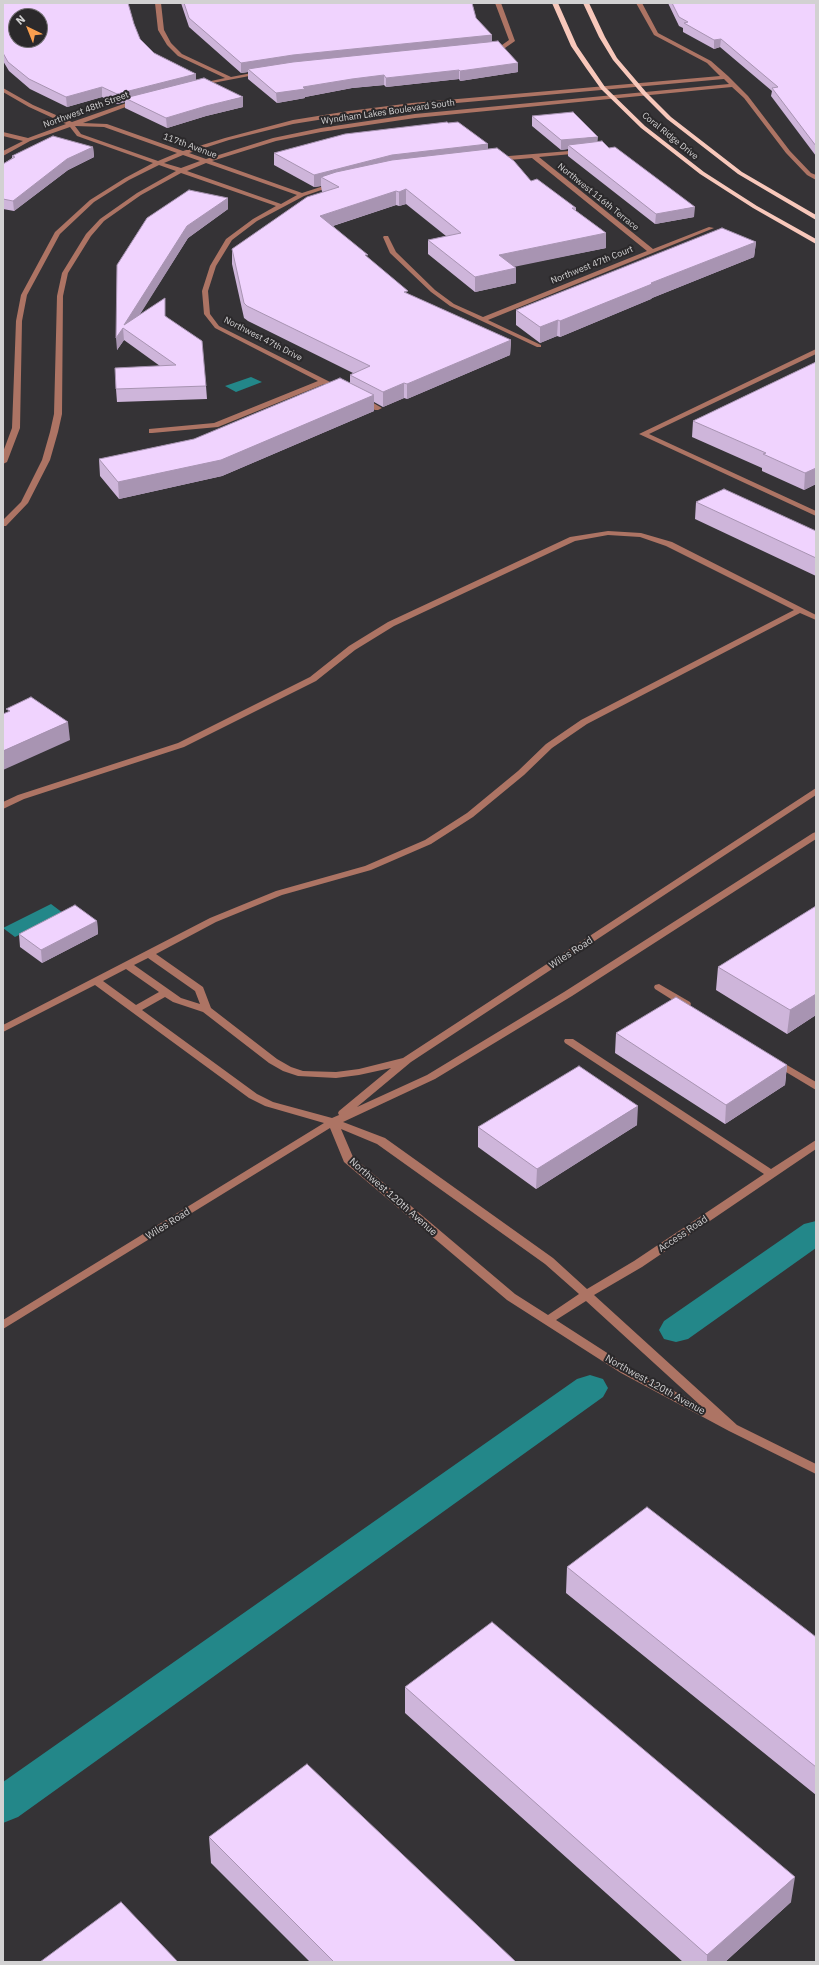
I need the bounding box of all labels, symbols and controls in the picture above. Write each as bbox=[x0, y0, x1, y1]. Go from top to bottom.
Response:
north arrow bbox=[8, 8, 48, 48]
text: N bbox=[13, 12, 28, 28]
street label: Northwest 48th Street bbox=[42, 89, 130, 131]
street label: Wyndham Lakes Boulevard South bbox=[320, 97, 456, 127]
street label: Coral Ridge Drive bbox=[640, 110, 700, 162]
street label: 117th Avenue bbox=[162, 131, 218, 161]
street label: Northwest 116th Terrace bbox=[555, 161, 641, 233]
street label: Northwest 47th Court bbox=[549, 244, 635, 286]
street label: Northwest 47th Drive bbox=[222, 315, 304, 363]
street label: Wiles Road bbox=[547, 934, 595, 972]
street label: Northwest 120th Avenue bbox=[347, 1156, 439, 1238]
street label: Wiles Road bbox=[144, 1206, 192, 1242]
street label: Access Road bbox=[656, 1213, 710, 1255]
street label: Northwest 120th Avenue bbox=[603, 1353, 707, 1417]

